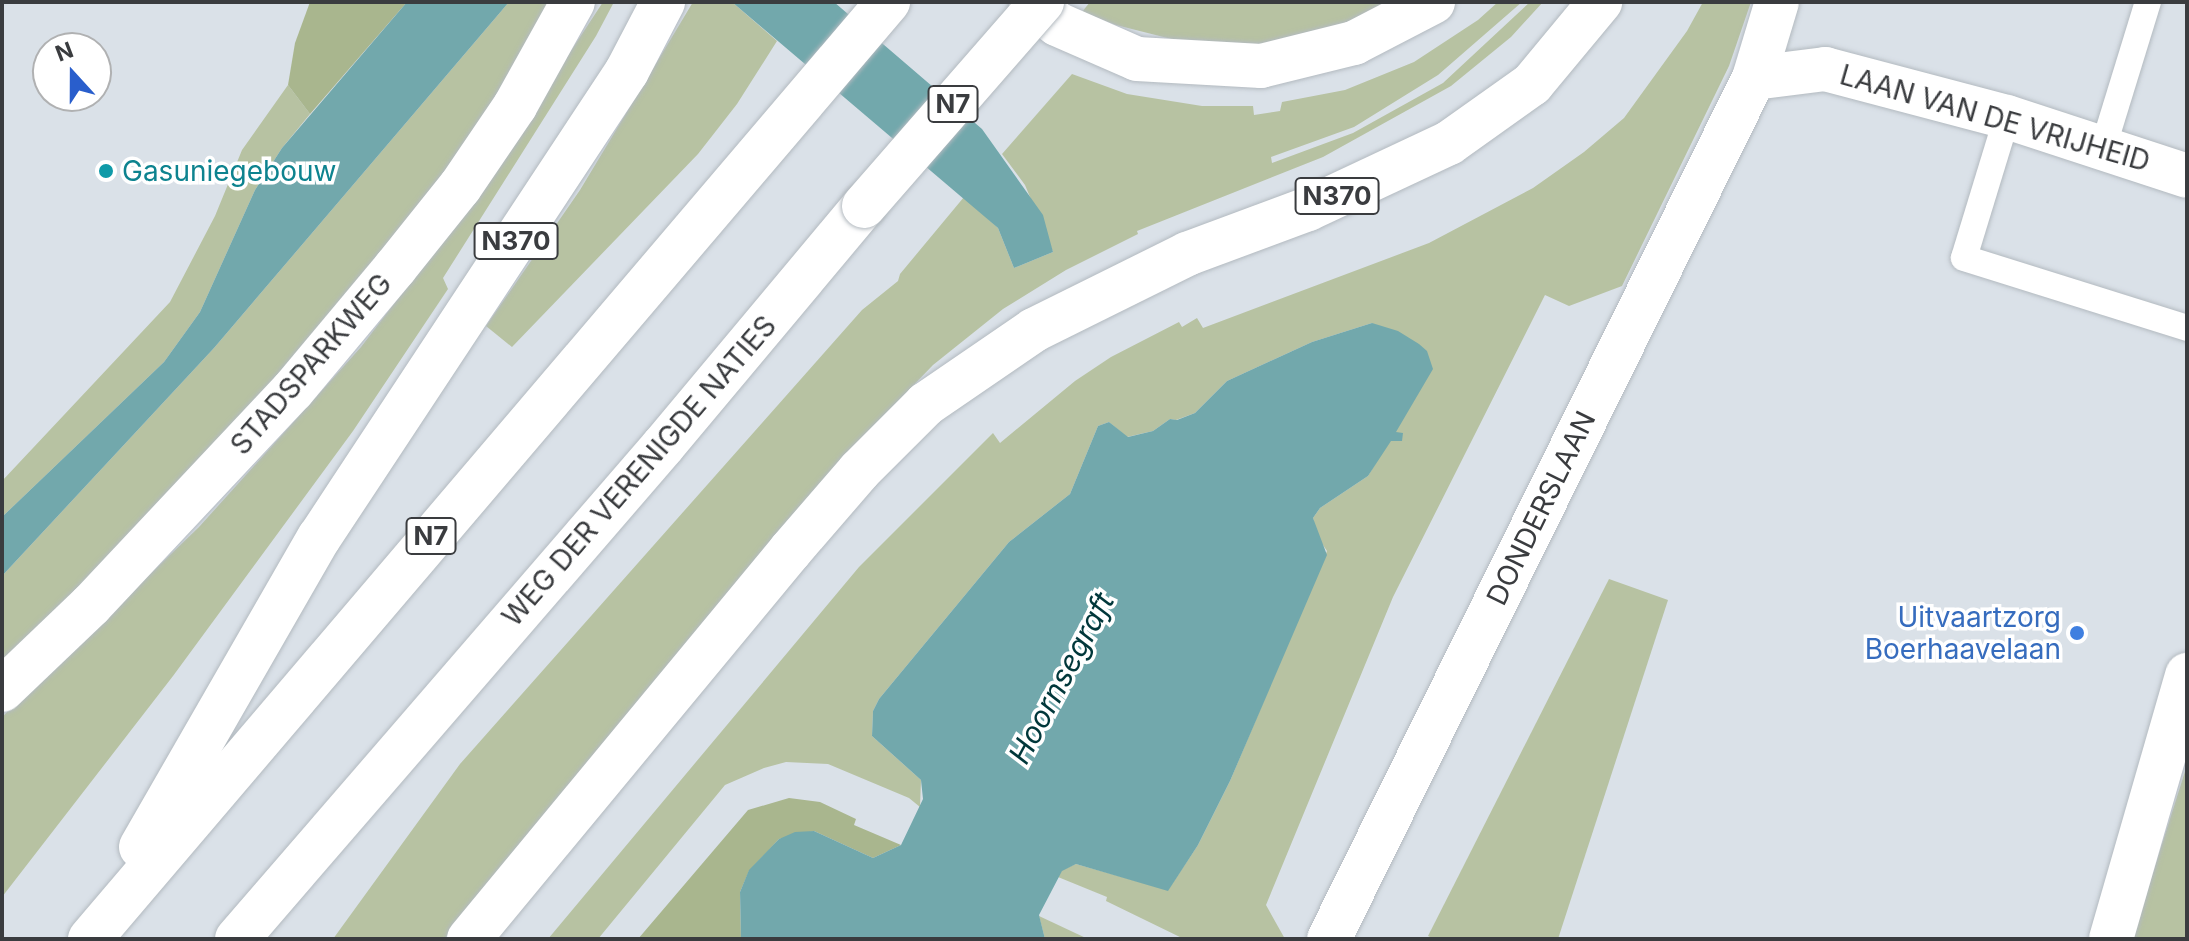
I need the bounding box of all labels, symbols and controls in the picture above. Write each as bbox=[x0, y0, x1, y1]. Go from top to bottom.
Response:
north arrow bbox=[32, 32, 112, 112]
text: N bbox=[52, 36, 77, 67]
street label: LAAN VAN DE VRIJHEID bbox=[1836, 58, 2154, 178]
road number: N7 bbox=[927, 82, 979, 126]
place label: Gasuniegebouw bbox=[122, 154, 336, 188]
marker: Gasuniegebouw bbox=[97, 162, 115, 180]
road number: N370 bbox=[1293, 174, 1381, 218]
road number: N370 bbox=[472, 219, 560, 263]
street label: STADSPARKWEG bbox=[223, 267, 399, 461]
street label: WEG DER VERENIGDE NATIES bbox=[495, 309, 783, 633]
street label: DONDERSLAAN bbox=[1479, 405, 1603, 611]
road number: N7 bbox=[405, 514, 457, 558]
water label: Hoornsegraft bbox=[1001, 586, 1121, 770]
place label: Uitvaartzorg Boerhaavelaan bbox=[1865, 600, 2061, 666]
marker: Uitvaartzorg Boerhaavelaan bbox=[2068, 624, 2086, 642]

